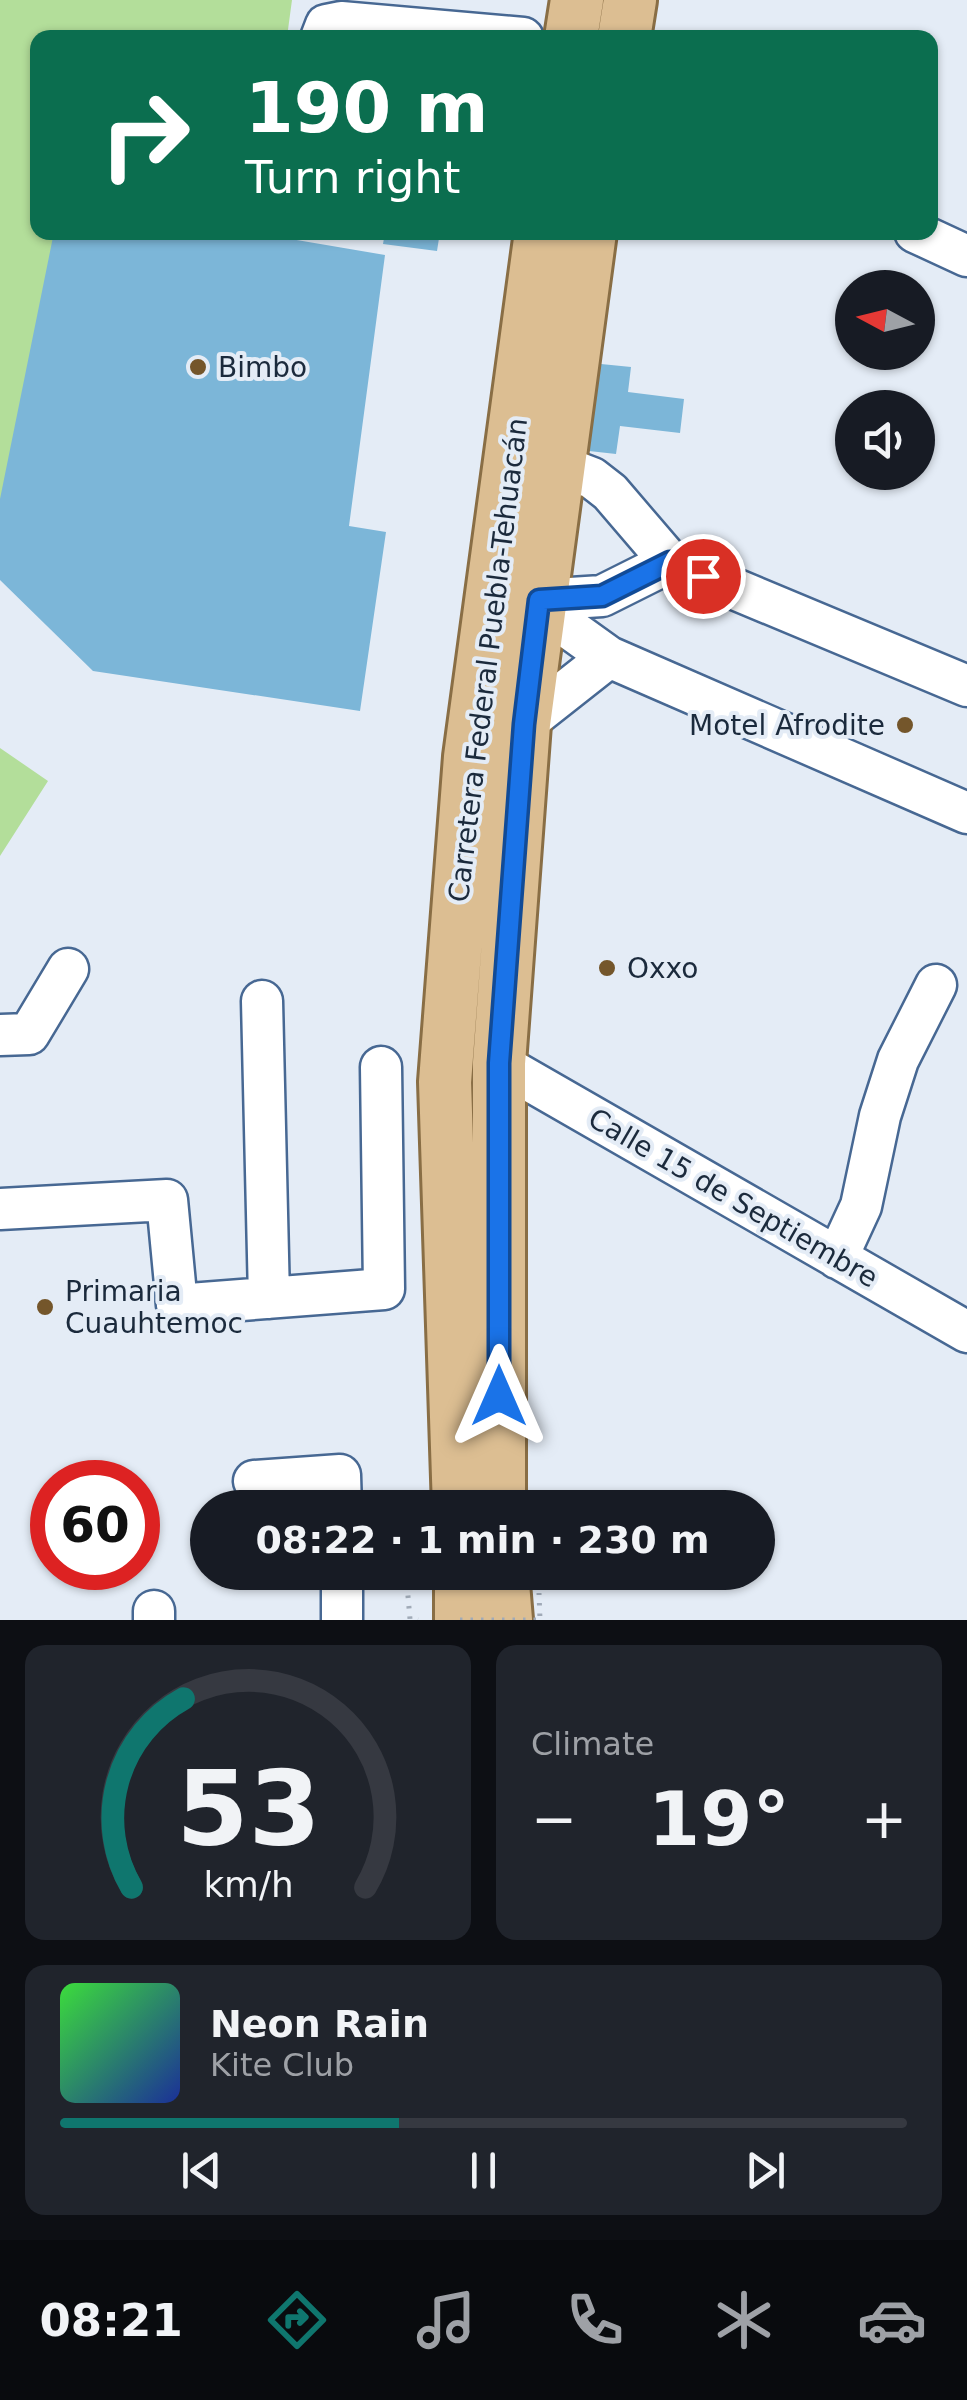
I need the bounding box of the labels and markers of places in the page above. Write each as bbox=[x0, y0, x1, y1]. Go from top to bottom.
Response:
place label: Bimbo bbox=[218, 351, 307, 384]
marker: Bimbo bbox=[187, 356, 209, 378]
pin bbox=[661, 534, 746, 619]
place label: Motel Afrodite bbox=[689, 709, 885, 742]
marker: Motel Afrodite bbox=[894, 714, 916, 736]
place label: Oxxo bbox=[627, 952, 698, 985]
marker: Oxxo bbox=[596, 957, 618, 979]
place label: Primaria Cuauhtemoc bbox=[65, 1275, 243, 1340]
marker: Primaria Cuauhtemoc bbox=[34, 1296, 56, 1318]

